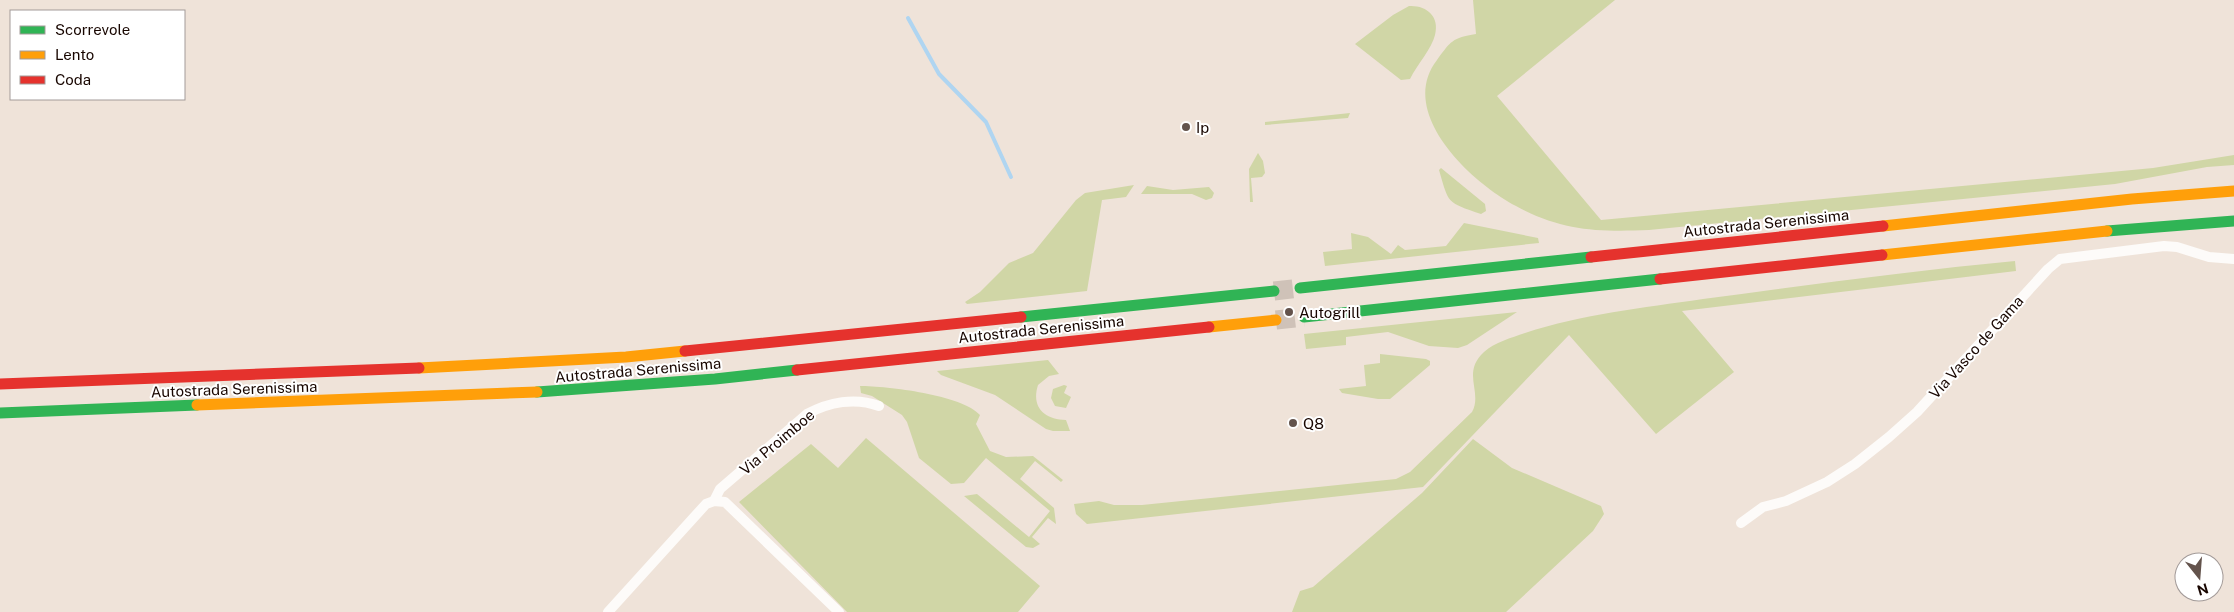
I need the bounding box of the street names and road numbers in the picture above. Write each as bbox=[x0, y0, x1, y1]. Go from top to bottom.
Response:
street label: Autostrada Serenissima bbox=[1682, 206, 1850, 240]
street label: Via Vasco de Gama bbox=[1925, 292, 2027, 402]
street label: Autostrada Serenissima bbox=[957, 312, 1125, 346]
street label: Autostrada Serenissima bbox=[554, 354, 722, 386]
street label: Autostrada Serenissima bbox=[150, 378, 318, 400]
street label: Via Proimboe bbox=[736, 406, 818, 478]

